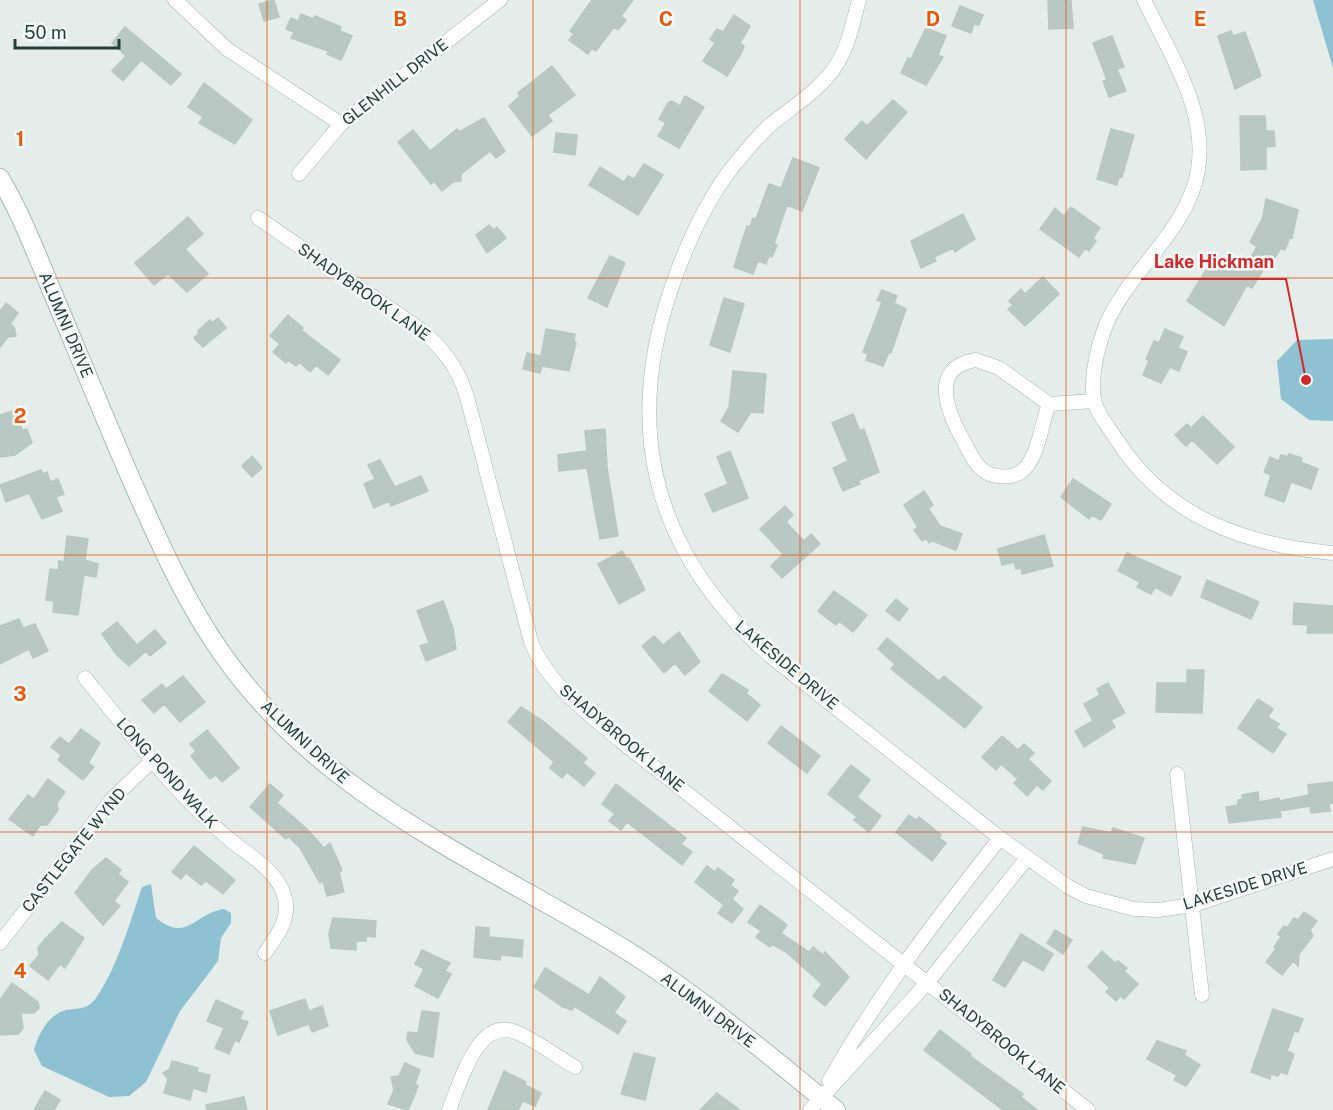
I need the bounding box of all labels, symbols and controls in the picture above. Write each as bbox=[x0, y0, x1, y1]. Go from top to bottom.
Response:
text: B bbox=[393, 7, 407, 31]
text: C bbox=[659, 7, 673, 31]
text: D bbox=[926, 7, 940, 31]
text: E bbox=[1194, 7, 1206, 31]
scale bar bbox=[15, 12, 118, 50]
text: 50 m bbox=[24, 22, 67, 43]
street label: GLENHILL DRIVE bbox=[338, 35, 452, 129]
text: 1 bbox=[16, 127, 24, 151]
street label: SHADYBROOK LANE bbox=[294, 239, 434, 345]
callout: Lake Hickman bbox=[1141, 243, 1286, 279]
text: Lake Hickman bbox=[1154, 251, 1274, 272]
street label: ALUMNI DRIVE bbox=[35, 269, 97, 381]
text: 2 bbox=[14, 404, 26, 428]
street label: LAKESIDE DRIVE bbox=[731, 616, 843, 714]
street label: SHADYBROOK LANE bbox=[556, 680, 688, 796]
text: 3 bbox=[13, 682, 27, 706]
street label: ALUMNI DRIVE bbox=[257, 696, 353, 788]
street label: LONG POND WALK bbox=[112, 714, 222, 832]
street label: CASTLEGATE WYND bbox=[18, 784, 130, 916]
street label: LAKESIDE DRIVE bbox=[1181, 858, 1309, 914]
text: 4 bbox=[13, 959, 27, 983]
street label: ALUMNI DRIVE bbox=[657, 968, 759, 1052]
street label: SHADYBROOK LANE bbox=[935, 984, 1069, 1098]

